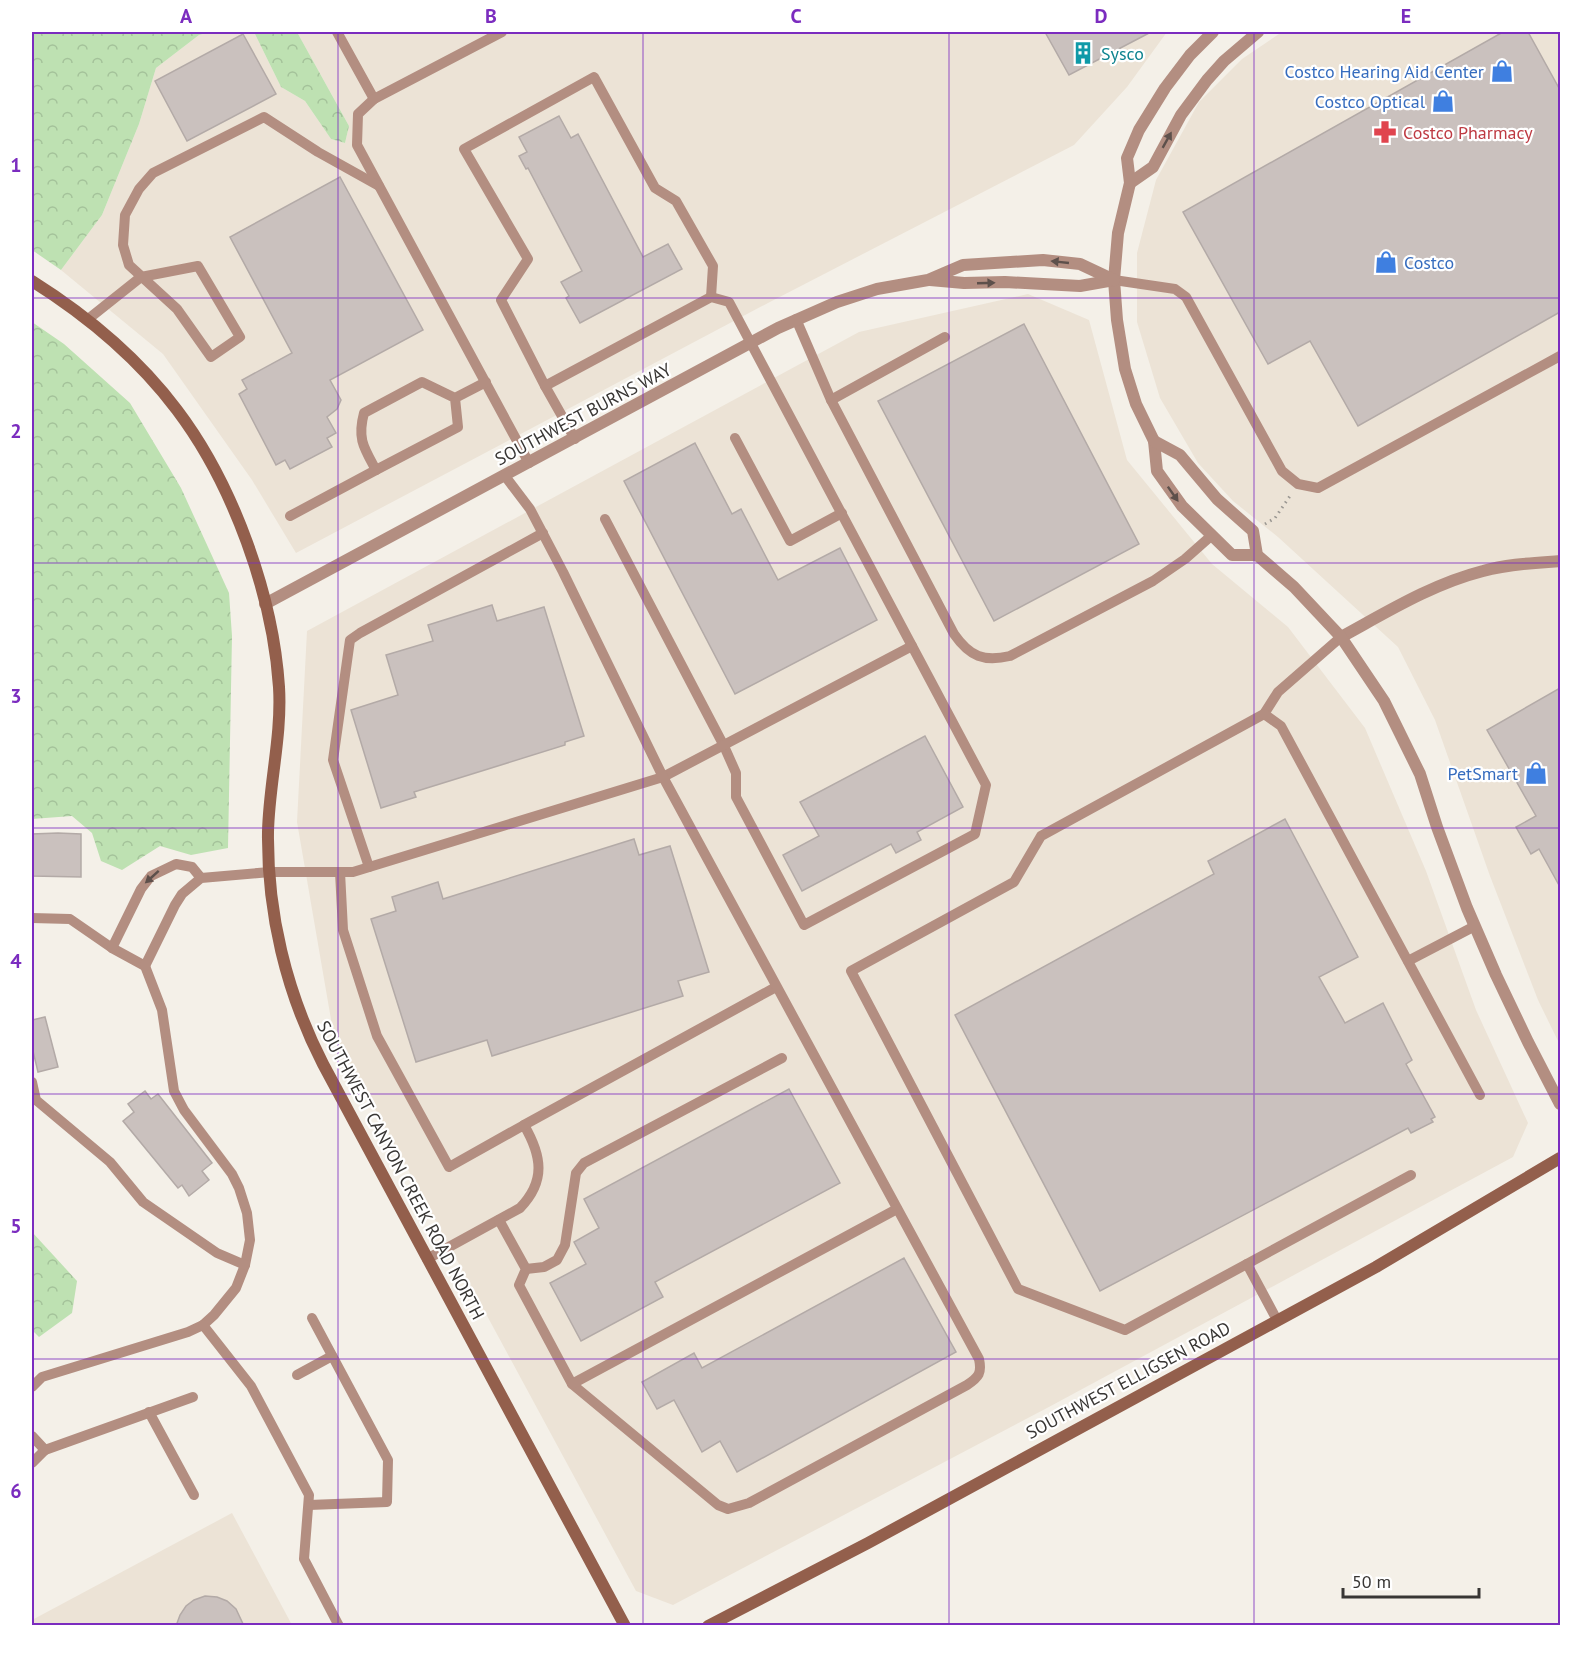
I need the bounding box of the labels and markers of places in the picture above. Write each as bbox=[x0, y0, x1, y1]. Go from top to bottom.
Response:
building icon: Sysco bbox=[1070, 40, 1096, 66]
place label: Sysco bbox=[1101, 42, 1144, 65]
shop icon: Costco Hearing Aid Center bbox=[1489, 58, 1515, 84]
place label: Costco Hearing Aid Center bbox=[1285, 60, 1484, 83]
shop icon: Costco Optical bbox=[1430, 88, 1456, 114]
place label: Costco Optical bbox=[1315, 90, 1426, 113]
pharmacy icon: Costco Pharmacy bbox=[1372, 119, 1398, 145]
place label: Costco Pharmacy bbox=[1403, 121, 1533, 144]
shop icon: Costco bbox=[1373, 249, 1399, 275]
place label: Costco bbox=[1404, 251, 1454, 274]
shop icon: PetSmart bbox=[1523, 760, 1549, 786]
place label: PetSmart bbox=[1447, 762, 1518, 785]

